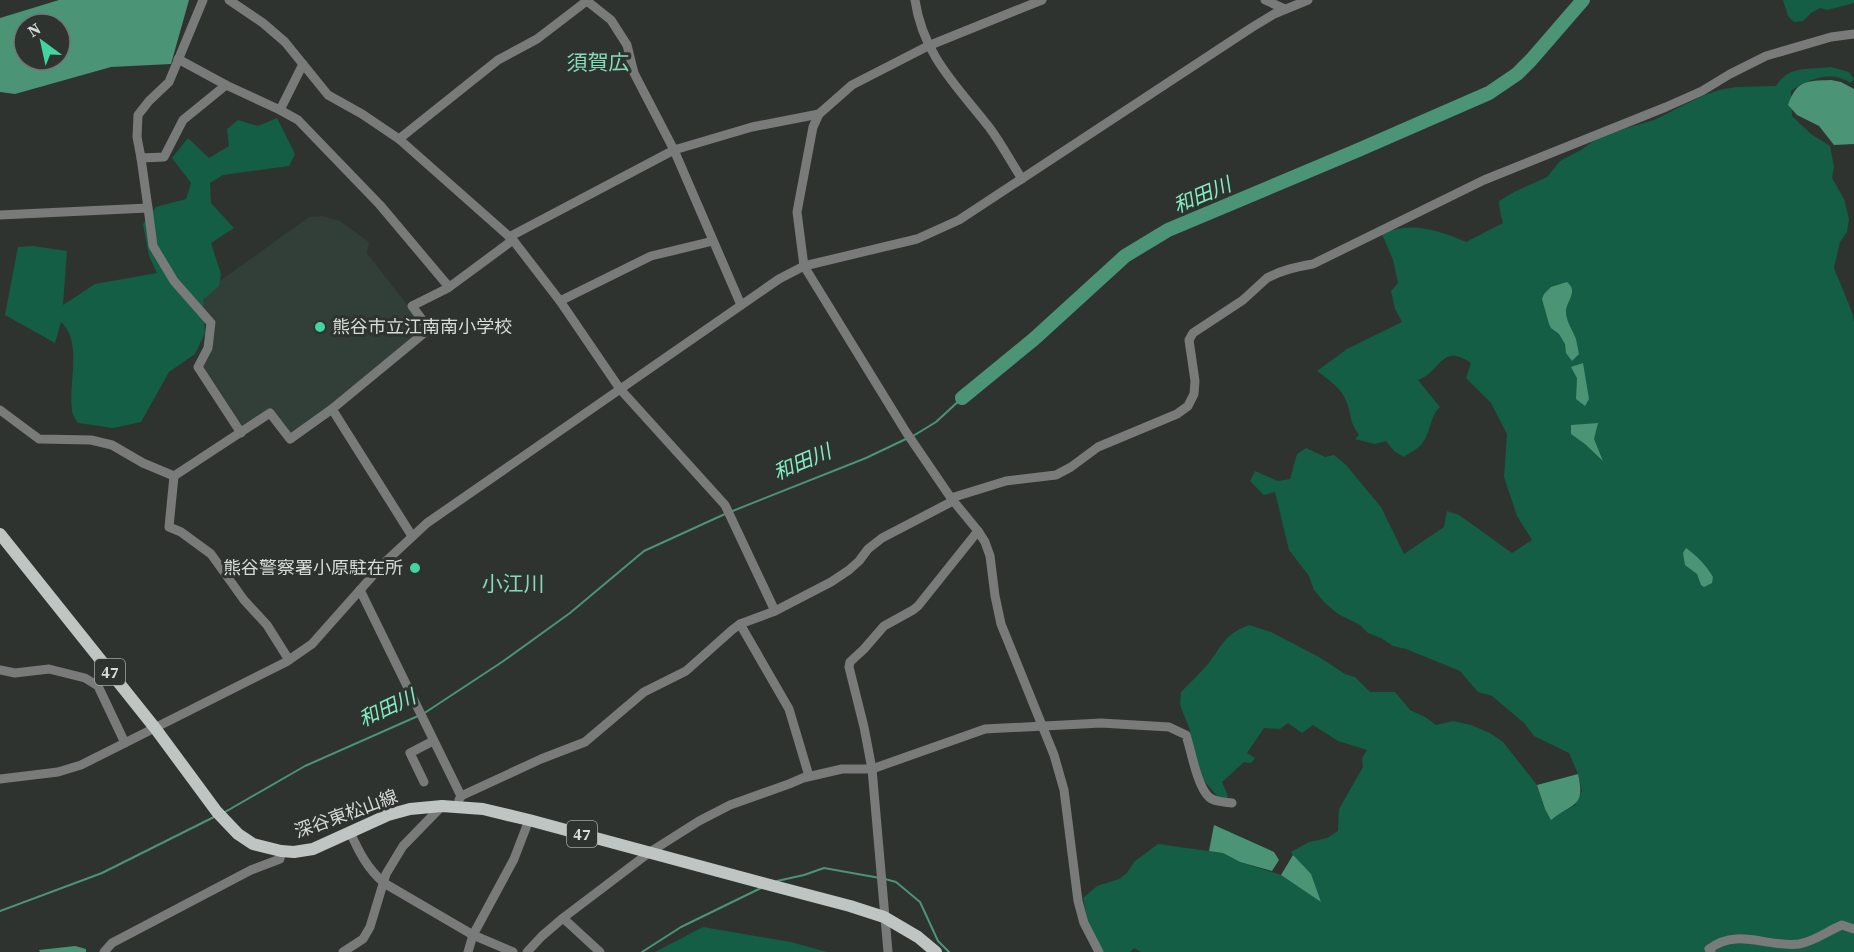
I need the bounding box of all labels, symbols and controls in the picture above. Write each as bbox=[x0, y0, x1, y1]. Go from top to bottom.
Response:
north arrow bbox=[12, 12, 72, 72]
text: N bbox=[23, 17, 45, 42]
district label: 須賀広 bbox=[567, 48, 630, 77]
water label: 和田川 bbox=[1169, 170, 1237, 220]
place label: 熊谷市立江南南小学校 bbox=[332, 314, 512, 339]
marker: 熊谷市立江南南小学校 bbox=[313, 320, 327, 334]
water label: 和田川 bbox=[769, 437, 837, 487]
place label: 熊谷警察署小原駐在所 bbox=[223, 555, 403, 580]
marker: 熊谷警察署小原駐在所 bbox=[408, 561, 422, 575]
district label: 小江川 bbox=[482, 569, 545, 598]
road number: 47 bbox=[95, 659, 125, 685]
water label: 和田川 bbox=[354, 682, 422, 733]
street label: 深谷東松山線 bbox=[291, 783, 401, 844]
road number: 47 bbox=[567, 821, 597, 847]

